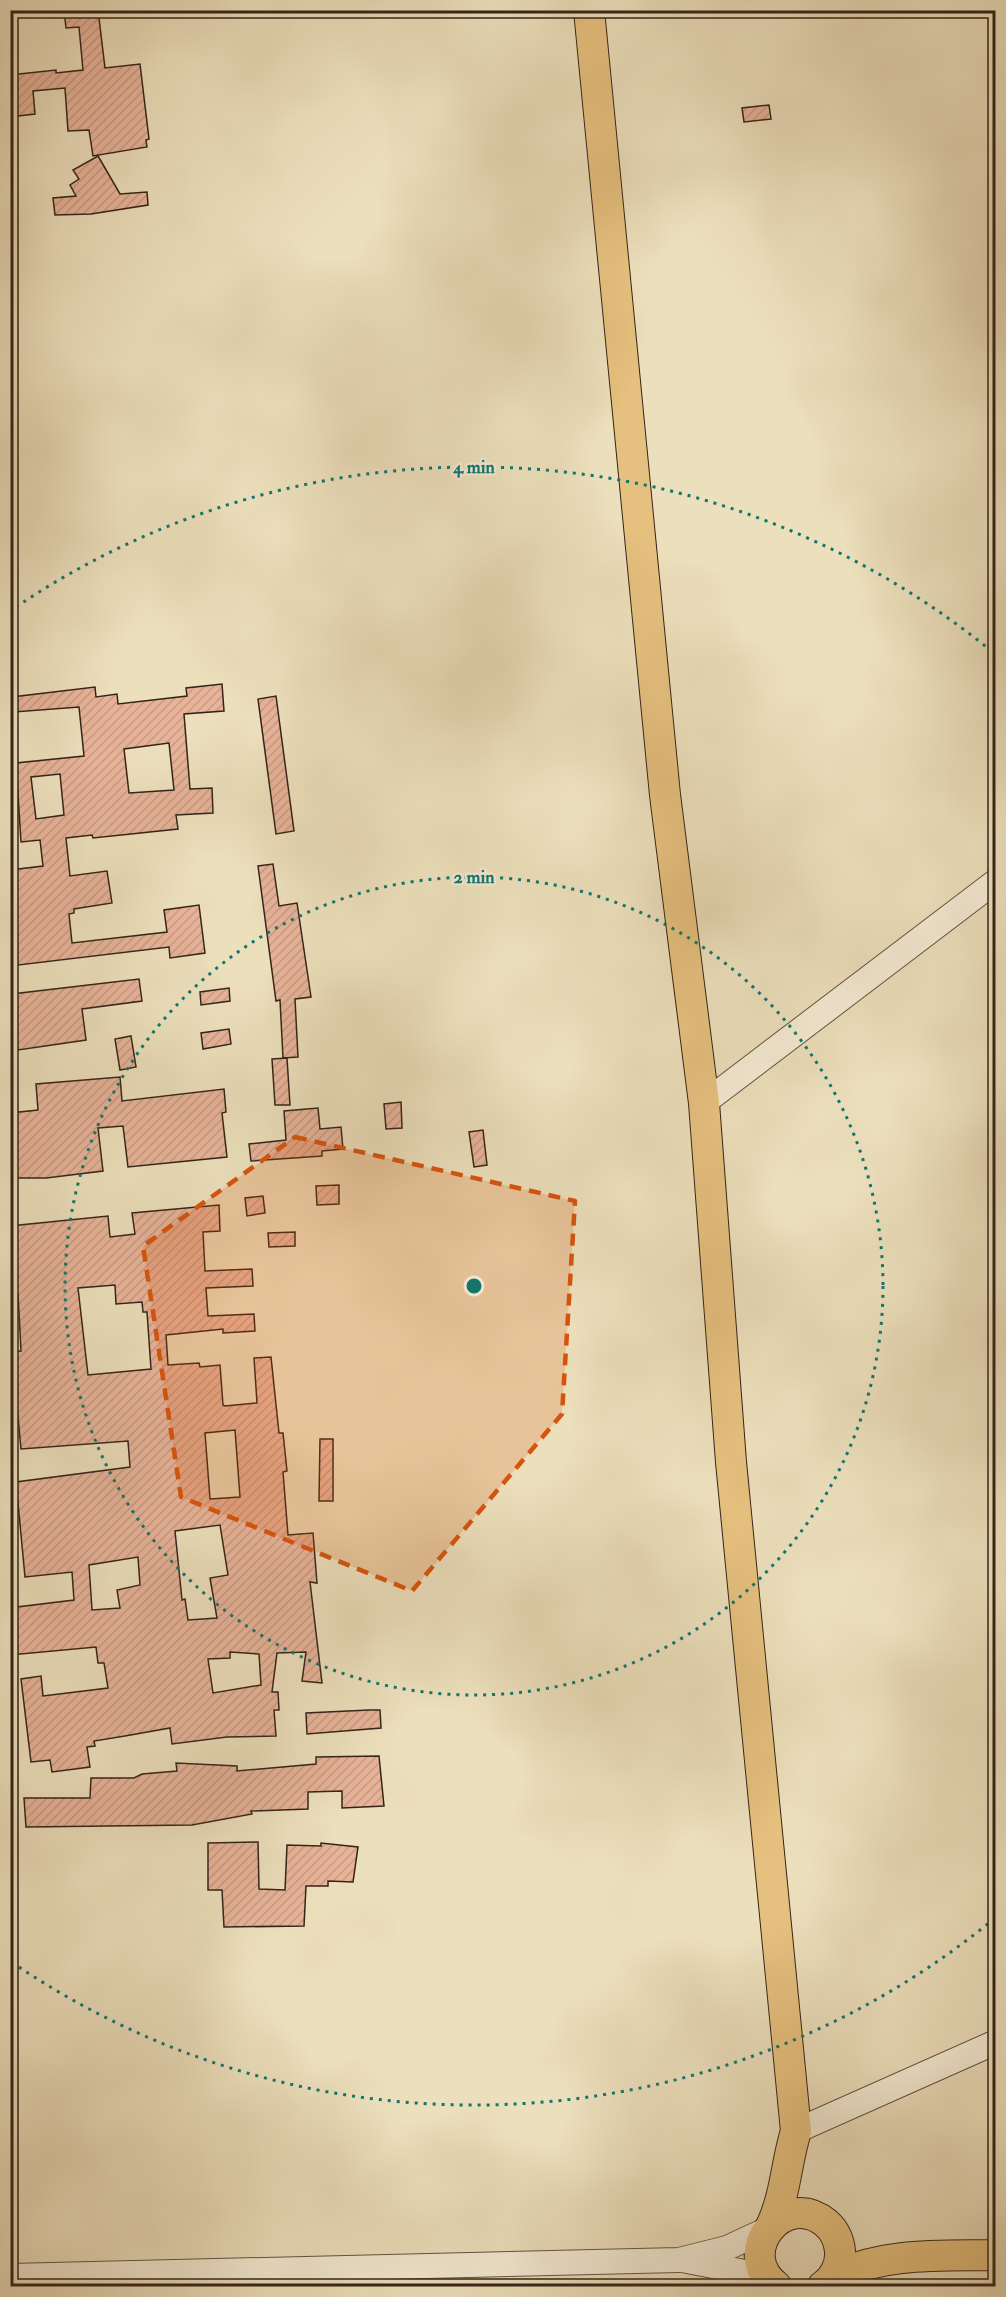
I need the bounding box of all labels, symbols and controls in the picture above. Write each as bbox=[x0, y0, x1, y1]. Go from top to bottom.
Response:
text: 4 min bbox=[452, 456, 495, 479]
text: 2 min bbox=[454, 866, 495, 889]
centre of rings bbox=[464, 1276, 484, 1296]

